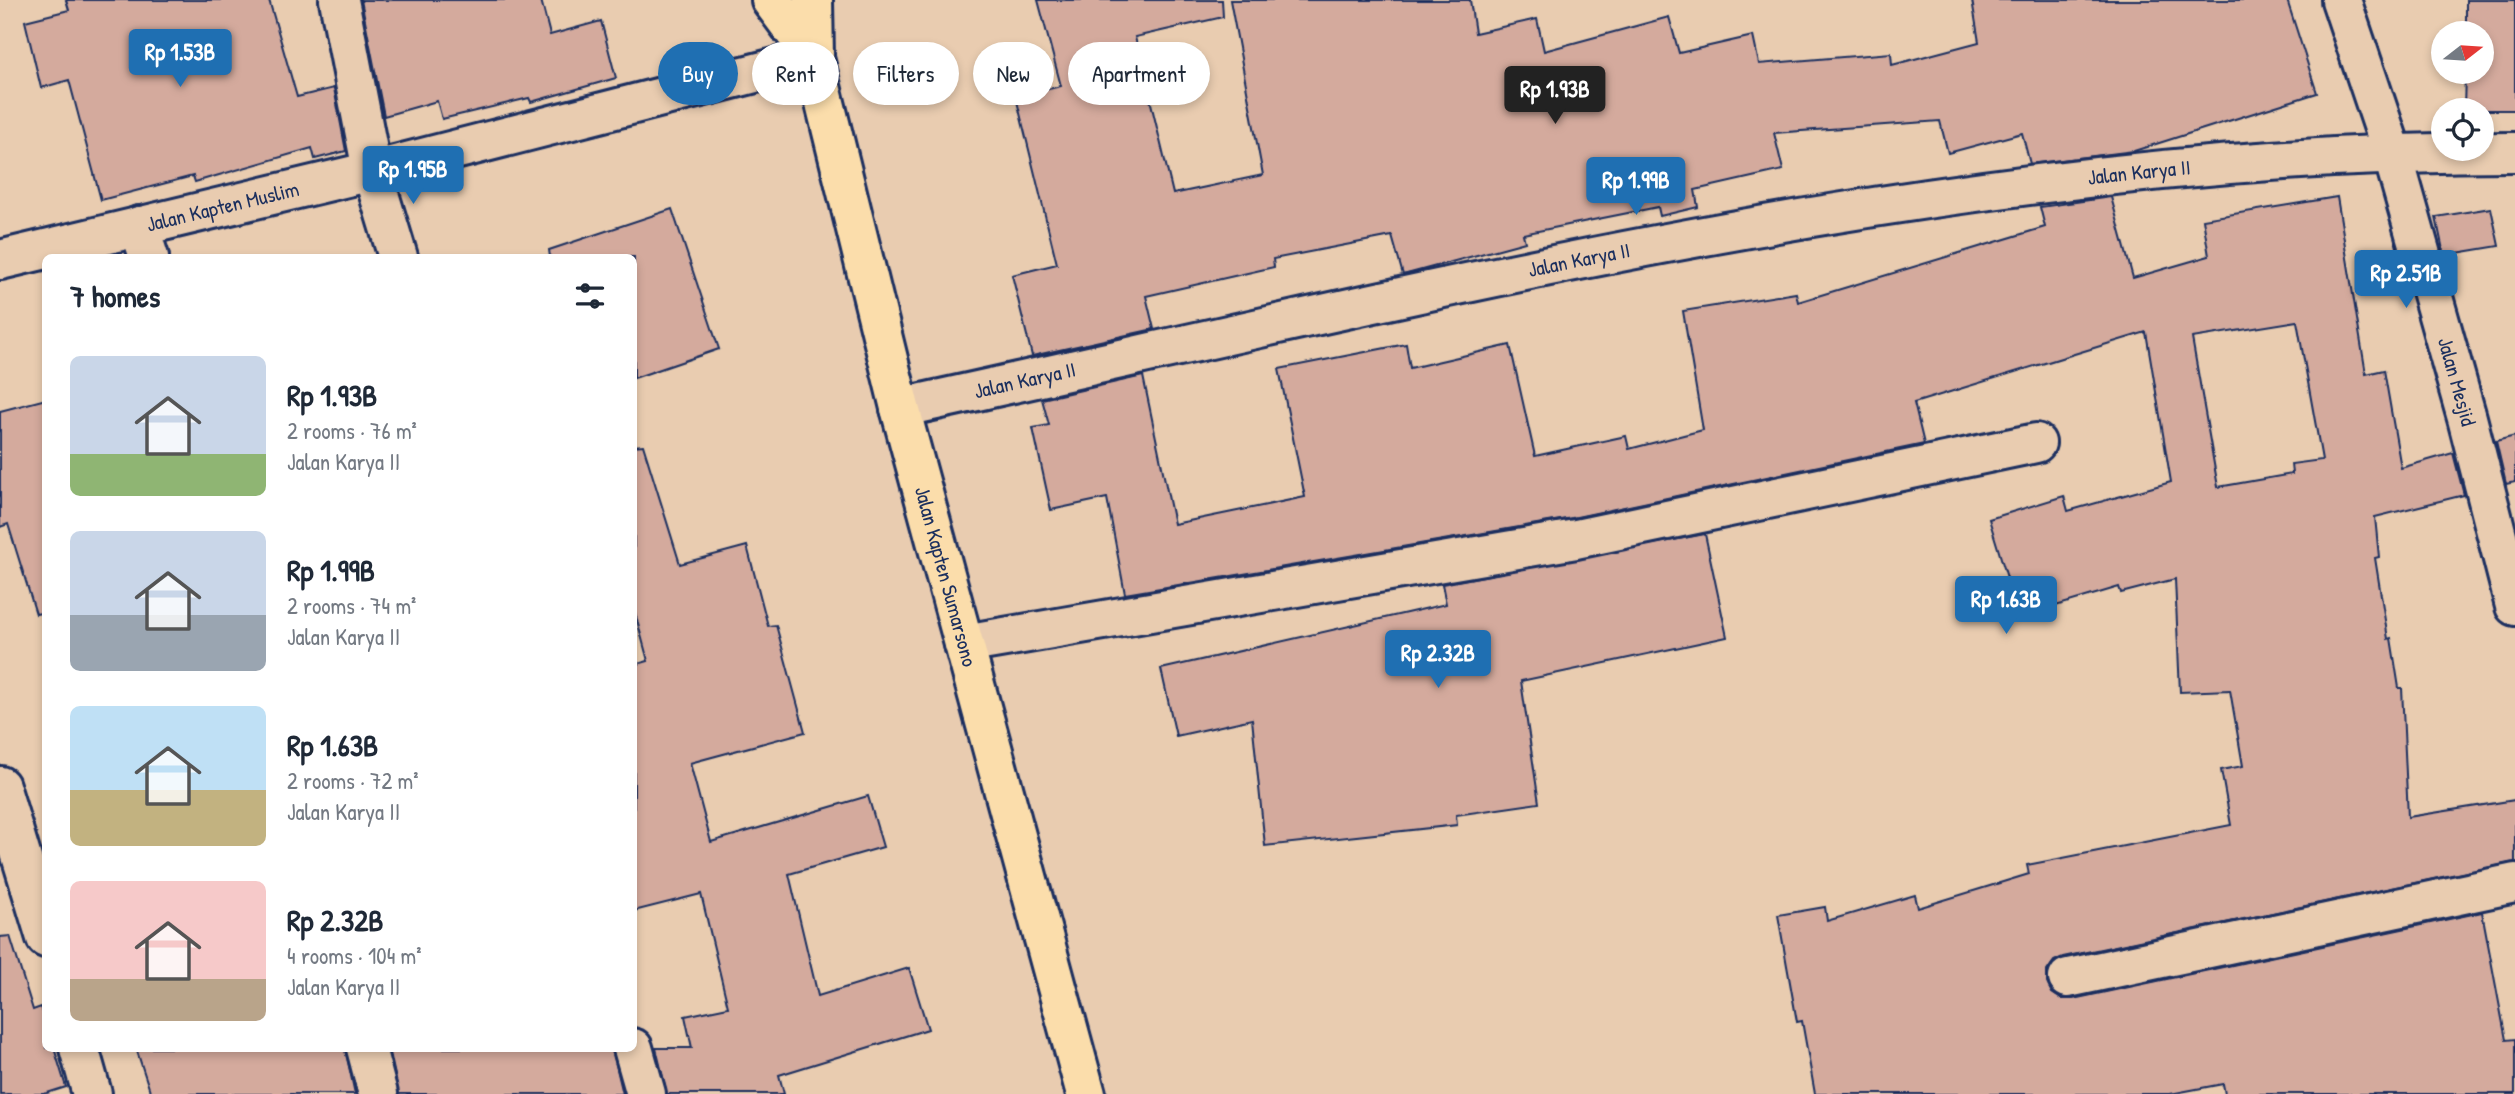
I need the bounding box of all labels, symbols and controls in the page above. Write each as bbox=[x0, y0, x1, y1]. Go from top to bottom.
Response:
north arrow bbox=[2431, 21, 2494, 84]
map controls bbox=[2431, 21, 2494, 161]
pin: Rp 1.53B bbox=[108, 29, 252, 89]
text: Rp 1.53B bbox=[145, 36, 215, 67]
chip: Buy bbox=[658, 42, 738, 105]
chip: Rent bbox=[752, 42, 839, 105]
chip: Filters bbox=[853, 42, 959, 105]
chip: New bbox=[973, 42, 1054, 105]
chip: Apartment bbox=[1068, 42, 1210, 105]
pin: Rp 1.93B bbox=[1483, 66, 1627, 126]
text: Rp 1.93B bbox=[1520, 73, 1590, 104]
button: locate bbox=[2431, 98, 2494, 161]
pin: Rp 1.95B bbox=[341, 146, 485, 206]
street label: Jalan Karya II bbox=[2086, 152, 2192, 192]
text: Rp 1.95B bbox=[379, 153, 447, 184]
pin: Rp 1.99B bbox=[1564, 158, 1708, 217]
text: Rp 1.99B bbox=[1602, 164, 1670, 195]
street label: Jalan Kapten Muslim bbox=[143, 174, 302, 238]
street label: Jalan Karya II bbox=[1525, 235, 1632, 284]
pin: Rp 2.51B bbox=[2334, 250, 2478, 310]
text: Rp 2.51B bbox=[2370, 257, 2442, 288]
text: 7 homes bbox=[70, 276, 160, 316]
icon: filters bbox=[571, 277, 609, 315]
street label: Jalan Mesjid bbox=[2431, 334, 2483, 429]
street label: Jalan Karya II bbox=[971, 354, 1078, 405]
text: Rp 1.93B bbox=[287, 375, 377, 415]
icon: home bbox=[126, 384, 210, 468]
text: 2 rooms · 76 m² bbox=[287, 415, 417, 446]
text: Jalan Karya II bbox=[287, 446, 400, 477]
street label: Jalan Kapten Sumarsono bbox=[908, 483, 984, 670]
text: Rp 1.99B bbox=[287, 550, 375, 590]
icon: home bbox=[126, 559, 210, 643]
pin: Rp 1.63B bbox=[1934, 576, 2078, 636]
text: Rp 1.63B bbox=[1971, 583, 2041, 614]
text: 2 rooms · 74 m² bbox=[287, 590, 416, 621]
text: Jalan Karya II bbox=[287, 621, 400, 652]
pin: Rp 2.32B bbox=[1366, 630, 1510, 690]
text: Rp 2.32B bbox=[1401, 637, 1475, 668]
text: Rp 1.63B bbox=[287, 725, 378, 765]
icon: home bbox=[126, 734, 210, 818]
text: 2 rooms · 72 m² bbox=[287, 765, 419, 796]
text: Jalan Karya II bbox=[287, 796, 400, 827]
text: Rp 2.32B bbox=[287, 900, 384, 940]
icon: home bbox=[126, 909, 210, 993]
text: 4 rooms · 104 m² bbox=[287, 940, 421, 971]
text: Jalan Karya II bbox=[287, 971, 400, 1002]

